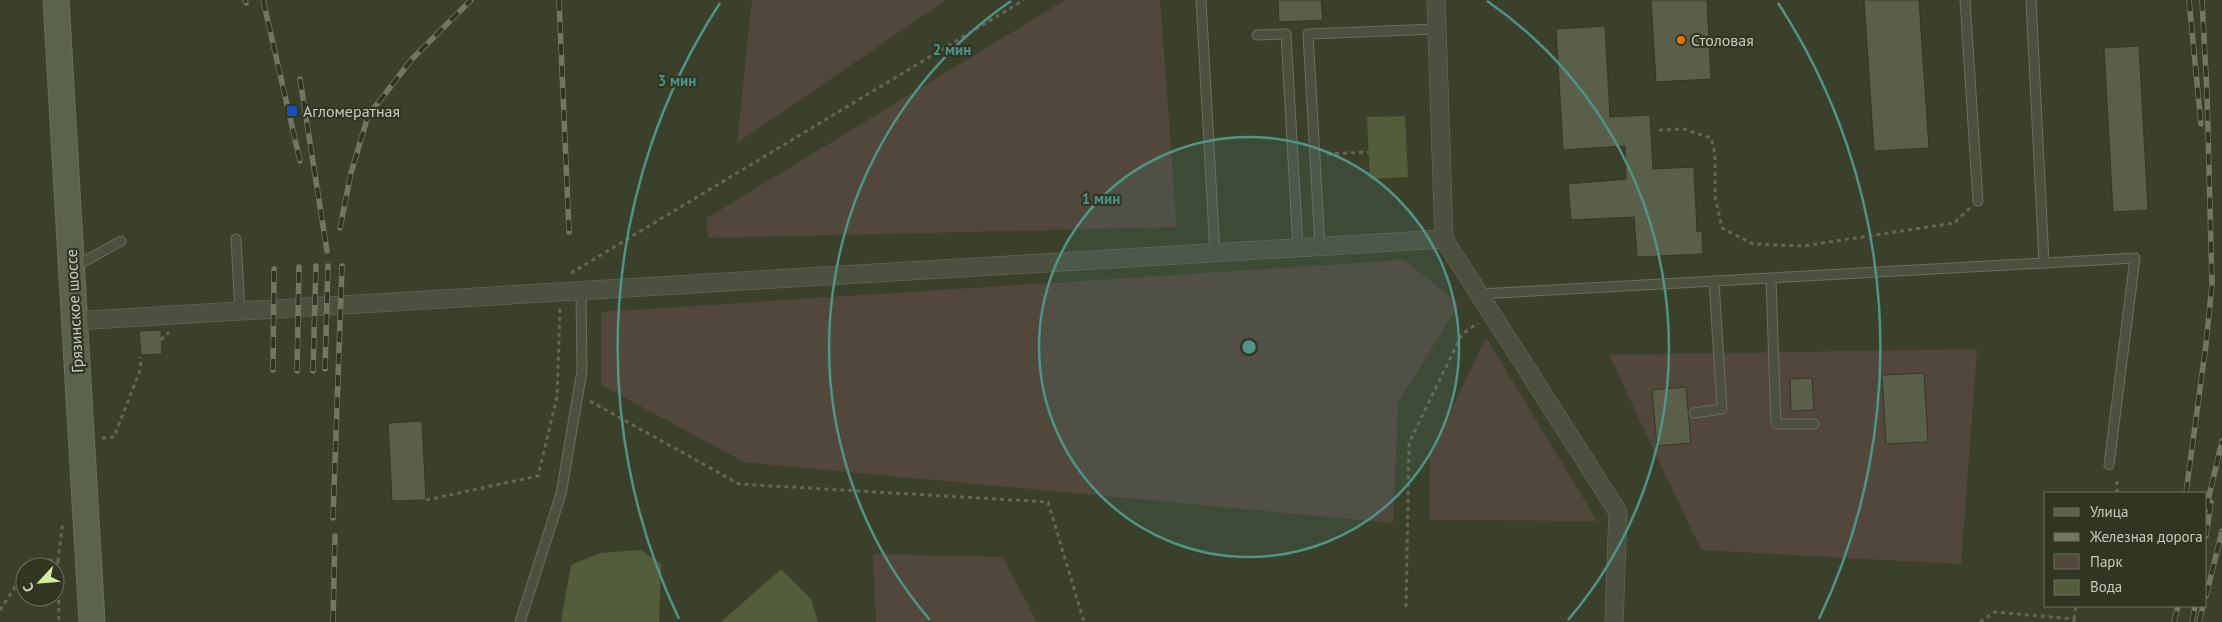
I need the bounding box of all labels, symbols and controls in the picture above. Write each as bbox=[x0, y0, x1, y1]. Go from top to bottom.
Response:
place label: Столовая bbox=[1691, 30, 1754, 50]
marker: Столовая bbox=[1675, 34, 1687, 46]
text: 2 мин bbox=[933, 40, 971, 59]
text: 3 мин bbox=[658, 71, 696, 90]
place label: Агломератная bbox=[303, 101, 400, 121]
marker: Агломератная bbox=[285, 104, 299, 118]
text: 1 мин bbox=[1082, 189, 1120, 208]
street label: Грязинское шоссе bbox=[61, 249, 87, 373]
centre of rings bbox=[1240, 338, 1258, 356]
legend bbox=[2044, 492, 2207, 607]
text: Улица bbox=[2090, 502, 2128, 521]
text: Железная дорога bbox=[2089, 527, 2203, 546]
text: Парк bbox=[2090, 552, 2123, 571]
north arrow bbox=[15, 557, 65, 607]
text: Вода bbox=[2090, 577, 2122, 596]
text: С bbox=[18, 580, 38, 595]

